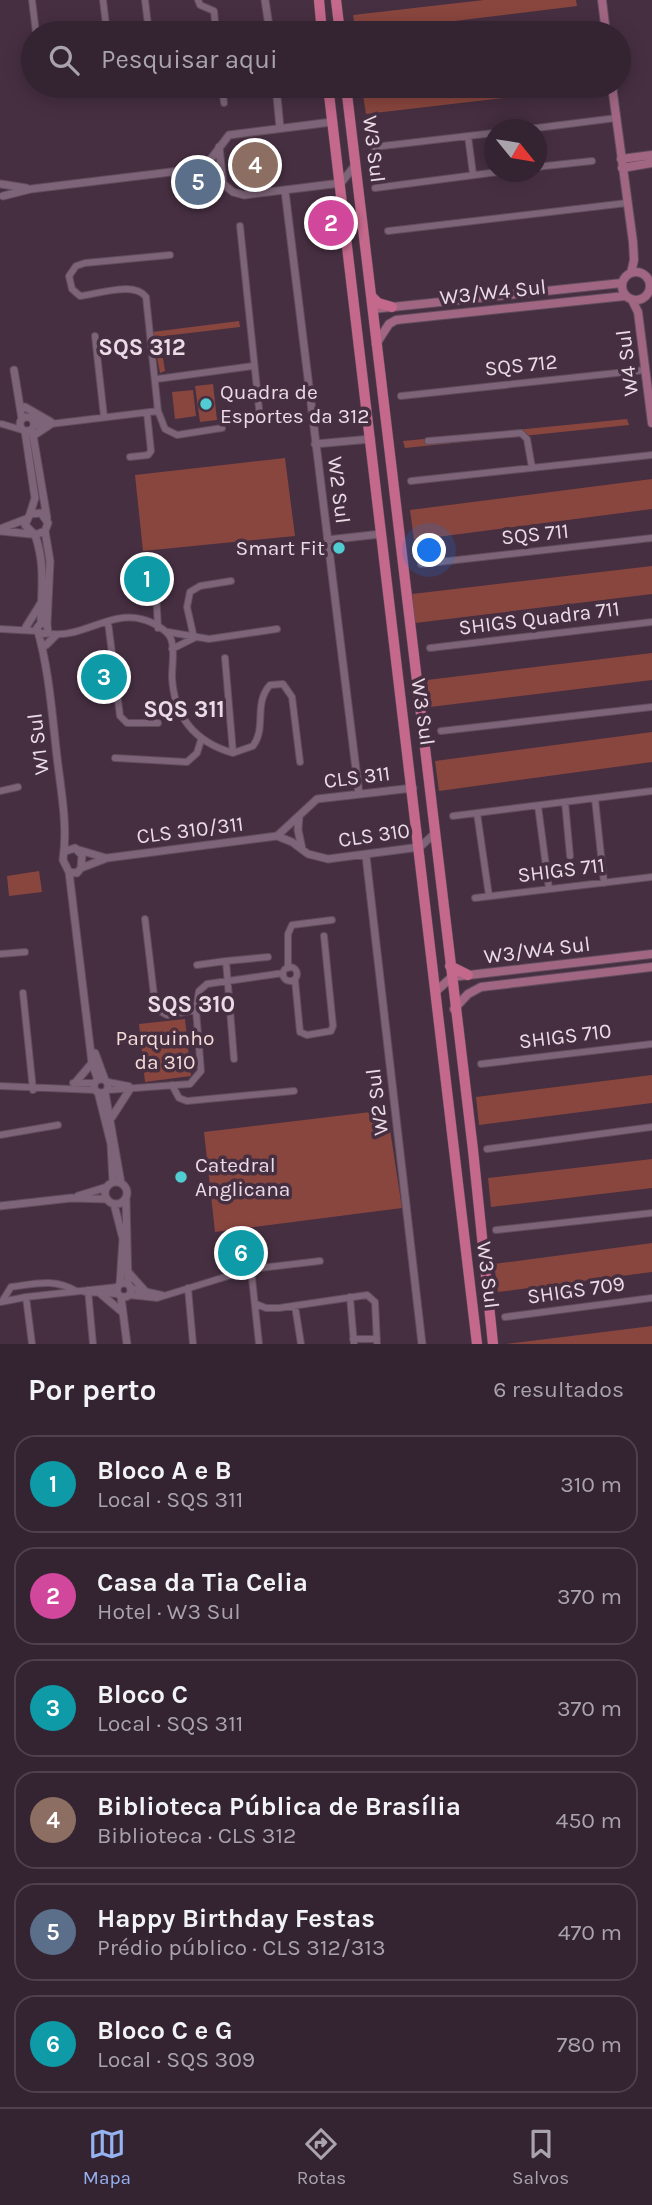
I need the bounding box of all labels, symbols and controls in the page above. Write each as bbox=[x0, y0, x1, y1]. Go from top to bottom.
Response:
search box bbox=[21, 21, 631, 98]
icon: search bbox=[45, 41, 83, 79]
text: Pesquisar aqui bbox=[101, 44, 278, 75]
street label: W3 Sul bbox=[358, 114, 390, 184]
north arrow bbox=[484, 119, 547, 182]
pin: 4 bbox=[232, 139, 278, 191]
pin: 5 bbox=[175, 156, 221, 208]
pin: 2 bbox=[308, 197, 354, 249]
street label: W3/W4 Sul bbox=[439, 274, 547, 310]
street label: W4 Sul bbox=[611, 328, 643, 398]
district label: SQS 312 bbox=[98, 334, 186, 361]
street label: SQS 712 bbox=[483, 349, 559, 381]
place label: Quadra de Esportes da 312 bbox=[220, 380, 369, 428]
marker: Quadra de Esportes da 312 bbox=[198, 396, 214, 412]
street label: W2 Sul bbox=[323, 455, 355, 525]
street label: SQS 711 bbox=[500, 519, 570, 549]
your location bbox=[412, 533, 446, 567]
place label: Smart Fit bbox=[235, 536, 325, 560]
marker: Smart Fit bbox=[331, 540, 347, 556]
pin: 1 bbox=[124, 553, 170, 605]
street label: SHIGS Quadra 711 bbox=[457, 596, 621, 640]
pin: 3 bbox=[81, 651, 127, 703]
street label: W3 Sul bbox=[406, 677, 440, 747]
district label: SQS 311 bbox=[143, 696, 225, 723]
street label: W1 Sul bbox=[22, 712, 54, 776]
street label: CLS 311 bbox=[322, 761, 392, 793]
street label: CLS 310/311 bbox=[135, 812, 245, 848]
street label: CLS 310 bbox=[337, 818, 411, 852]
street label: SHIGS 711 bbox=[516, 853, 606, 887]
street label: W3/W4 Sul bbox=[482, 932, 592, 968]
district label: SQS 310 bbox=[147, 991, 235, 1018]
street label: SHIGS 710 bbox=[517, 1018, 613, 1054]
park label: Parquinho da 310 bbox=[116, 1026, 214, 1074]
street label: W2 Sul bbox=[361, 1067, 393, 1137]
place label: Catedral Anglicana bbox=[195, 1153, 290, 1201]
marker: Catedral Anglicana bbox=[173, 1169, 189, 1185]
pin: 6 bbox=[218, 1227, 264, 1279]
street label: W3 Sul bbox=[472, 1240, 504, 1310]
street label: SHIGS 709 bbox=[526, 1271, 626, 1309]
text: Por perto bbox=[28, 1372, 157, 1408]
text: 6 resultados bbox=[493, 1376, 624, 1403]
text: Bloco A e B bbox=[97, 1455, 232, 1486]
text: 1 bbox=[49, 1471, 57, 1498]
text: 310 m bbox=[560, 1471, 622, 1498]
text: Local · SQS 311 bbox=[97, 1486, 243, 1513]
text: Casa da Tia Celia bbox=[97, 1567, 308, 1598]
text: 2 bbox=[46, 1583, 60, 1610]
text: 370 m bbox=[557, 1583, 622, 1610]
text: Hotel · W3 Sul bbox=[97, 1598, 241, 1625]
text: Bloco C bbox=[97, 1679, 188, 1710]
text: 3 bbox=[46, 1695, 60, 1722]
text: 370 m bbox=[557, 1695, 622, 1722]
text: Local · SQS 311 bbox=[97, 1710, 243, 1737]
text: Biblioteca Pública de Brasília bbox=[97, 1791, 461, 1822]
text: 4 bbox=[46, 1807, 60, 1834]
text: 450 m bbox=[556, 1807, 622, 1834]
text: Biblioteca · CLS 312 bbox=[97, 1822, 296, 1849]
text: Happy Birthday Festas bbox=[97, 1903, 375, 1934]
text: 5 bbox=[46, 1919, 60, 1946]
text: 470 m bbox=[558, 1919, 622, 1946]
text: Prédio público · CLS 312/313 bbox=[97, 1934, 386, 1961]
text: Bloco C e G bbox=[97, 2015, 233, 2046]
text: 6 bbox=[46, 2031, 60, 2058]
text: 780 m bbox=[556, 2031, 622, 2058]
text: Local · SQS 309 bbox=[97, 2046, 255, 2073]
tab: Mapa bbox=[83, 2125, 131, 2189]
tab: Rotas bbox=[297, 2125, 346, 2189]
tab: Salvos bbox=[512, 2125, 569, 2189]

